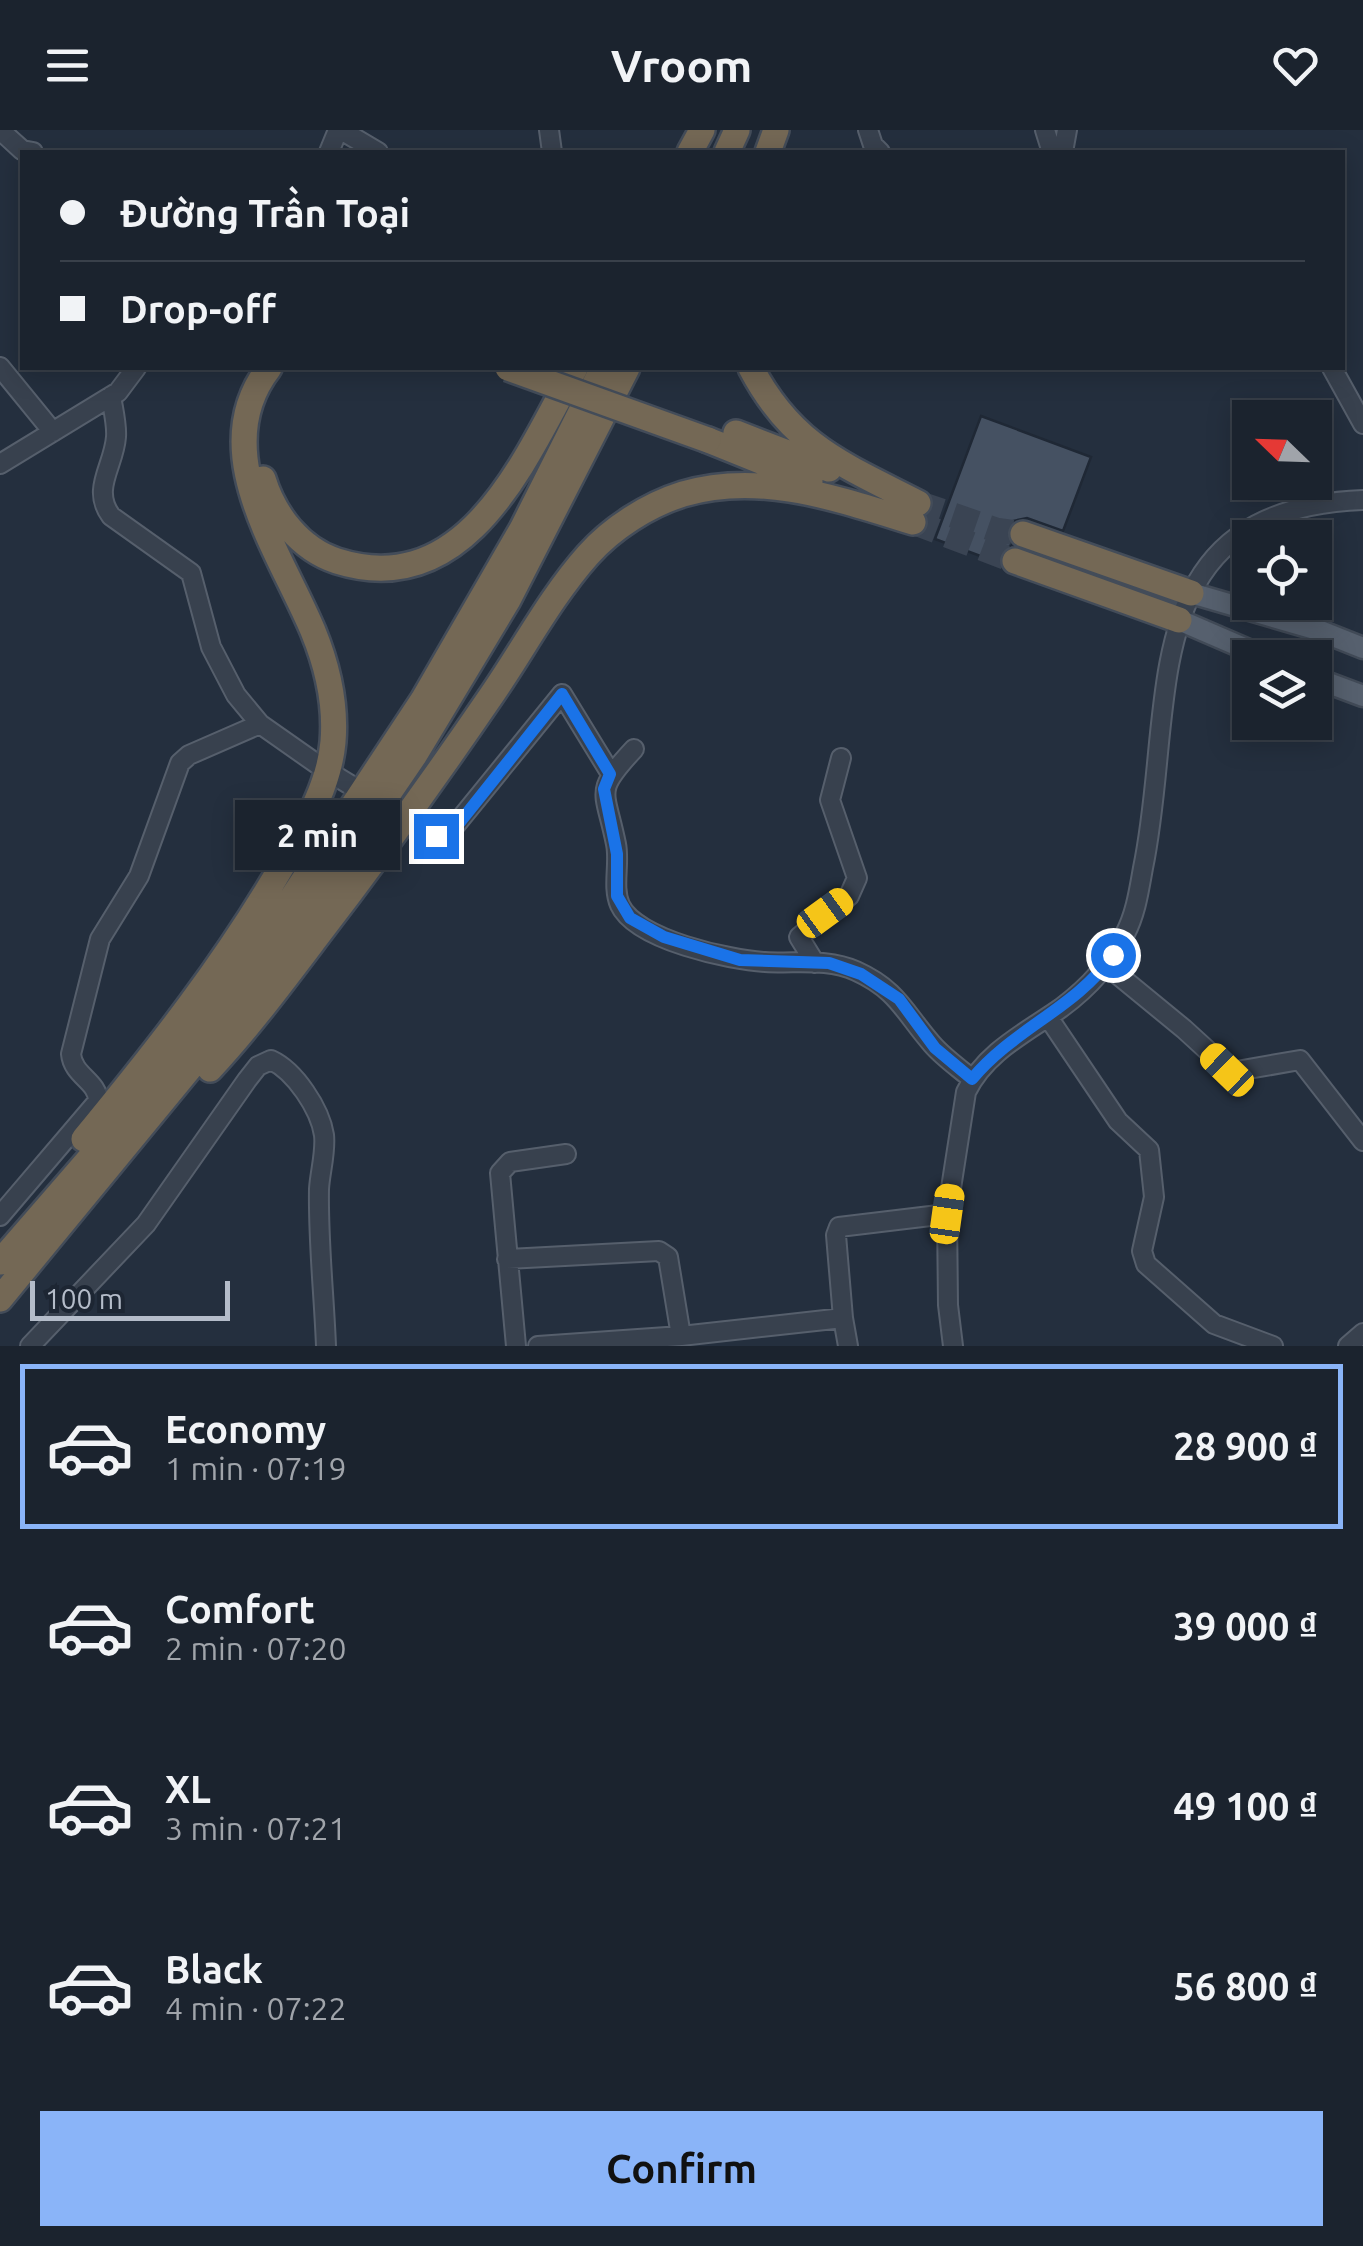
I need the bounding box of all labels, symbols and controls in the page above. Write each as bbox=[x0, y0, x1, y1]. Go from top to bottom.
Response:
icon: menu bbox=[40, 38, 95, 93]
icon: heart bbox=[1268, 38, 1323, 93]
text: Vroom bbox=[611, 40, 752, 91]
text: Đường Trần Toại bbox=[120, 192, 410, 234]
text: Drop-off bbox=[120, 288, 276, 330]
north arrow bbox=[1232, 400, 1332, 500]
map controls bbox=[1232, 400, 1332, 740]
button: locate bbox=[1232, 520, 1332, 620]
button: layers bbox=[1232, 640, 1332, 740]
callout: 2 min bbox=[236, 801, 401, 871]
route end bbox=[414, 814, 459, 859]
text: 2 min bbox=[277, 817, 358, 853]
car bbox=[792, 883, 858, 943]
route start bbox=[1091, 933, 1136, 978]
car bbox=[1195, 1038, 1259, 1102]
car bbox=[928, 1182, 966, 1246]
scale bar bbox=[30, 1276, 230, 1320]
text: 100 m bbox=[45, 1283, 123, 1314]
icon: car bbox=[45, 1402, 135, 1492]
text: Economy bbox=[165, 1408, 326, 1450]
text: 28 900 ₫ bbox=[1173, 1425, 1318, 1467]
text: 1 min · 07:19 bbox=[165, 1450, 347, 1486]
icon: car bbox=[45, 1582, 135, 1672]
text: Comfort bbox=[165, 1588, 315, 1630]
text: 39 000 ₫ bbox=[1173, 1605, 1318, 1647]
text: 2 min · 07:20 bbox=[165, 1630, 347, 1666]
icon: car bbox=[45, 1762, 135, 1852]
text: XL bbox=[165, 1768, 211, 1810]
text: 49 100 ₫ bbox=[1173, 1785, 1318, 1827]
text: 3 min · 07:21 bbox=[165, 1810, 347, 1846]
icon: car bbox=[45, 1942, 135, 2032]
text: Black bbox=[165, 1948, 263, 1990]
text: 56 800 ₫ bbox=[1173, 1965, 1318, 2007]
text: 4 min · 07:22 bbox=[165, 1990, 347, 2026]
button: Confirm bbox=[40, 2111, 1323, 2226]

